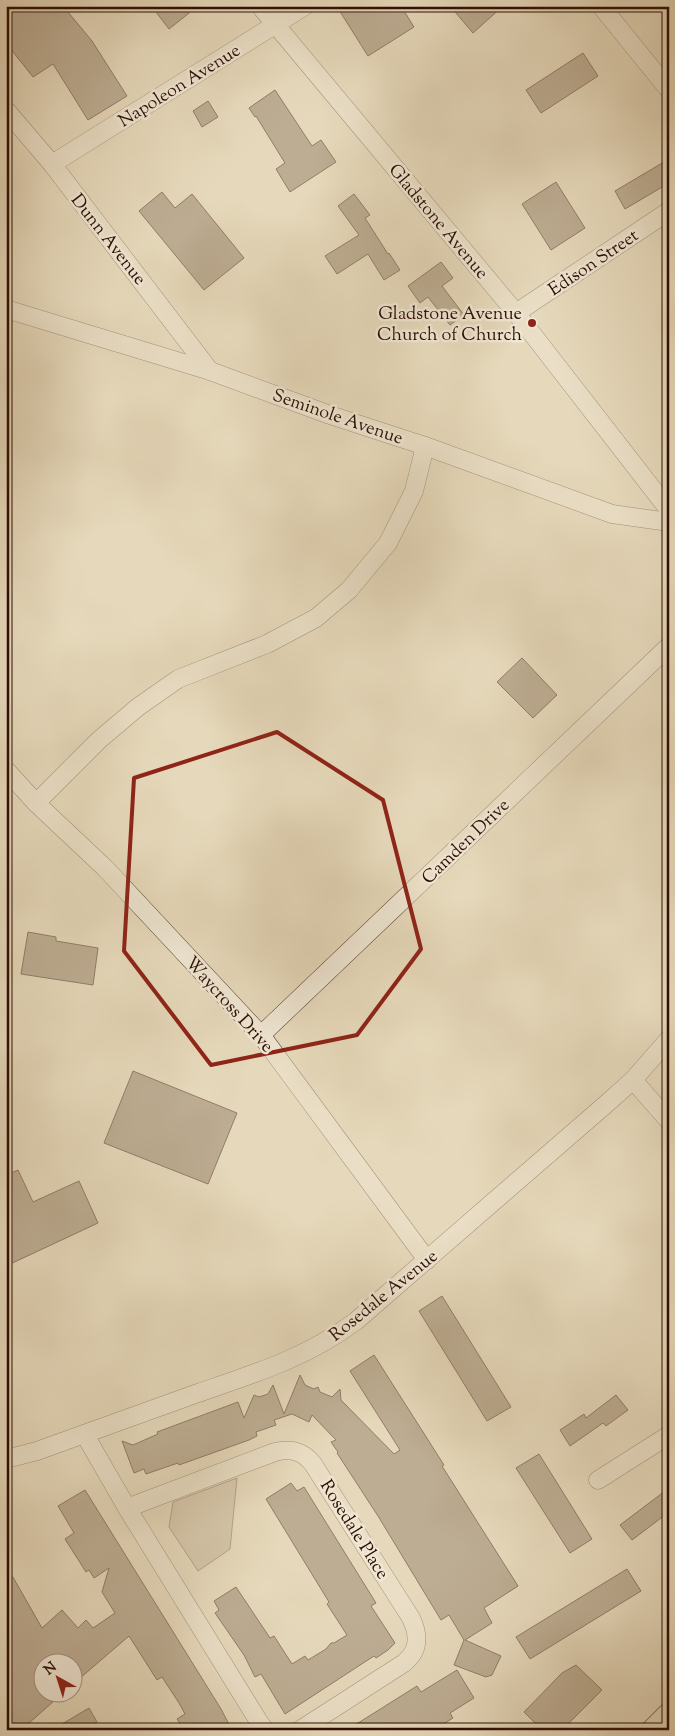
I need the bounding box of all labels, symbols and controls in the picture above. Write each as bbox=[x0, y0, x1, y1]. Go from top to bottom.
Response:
street label: Napoleon Avenue bbox=[114, 39, 246, 135]
street label: Gladstone Avenue bbox=[381, 159, 494, 286]
street label: Dunn Avenue bbox=[63, 189, 151, 292]
street label: Edison Street bbox=[544, 224, 645, 304]
place label: Gladstone Avenue Church of Church bbox=[377, 302, 522, 349]
marker: Gladstone Avenue Church of Church bbox=[526, 317, 538, 329]
street label: Seminole Avenue bbox=[269, 383, 406, 452]
street label: Camden Drive bbox=[417, 794, 516, 891]
street label: Waycross Drive bbox=[178, 951, 279, 1059]
street label: Rosedale Avenue bbox=[324, 1244, 444, 1349]
street label: Rosedale Place bbox=[312, 1475, 394, 1585]
north arrow bbox=[32, 1654, 82, 1704]
text: N bbox=[40, 1658, 62, 1681]

